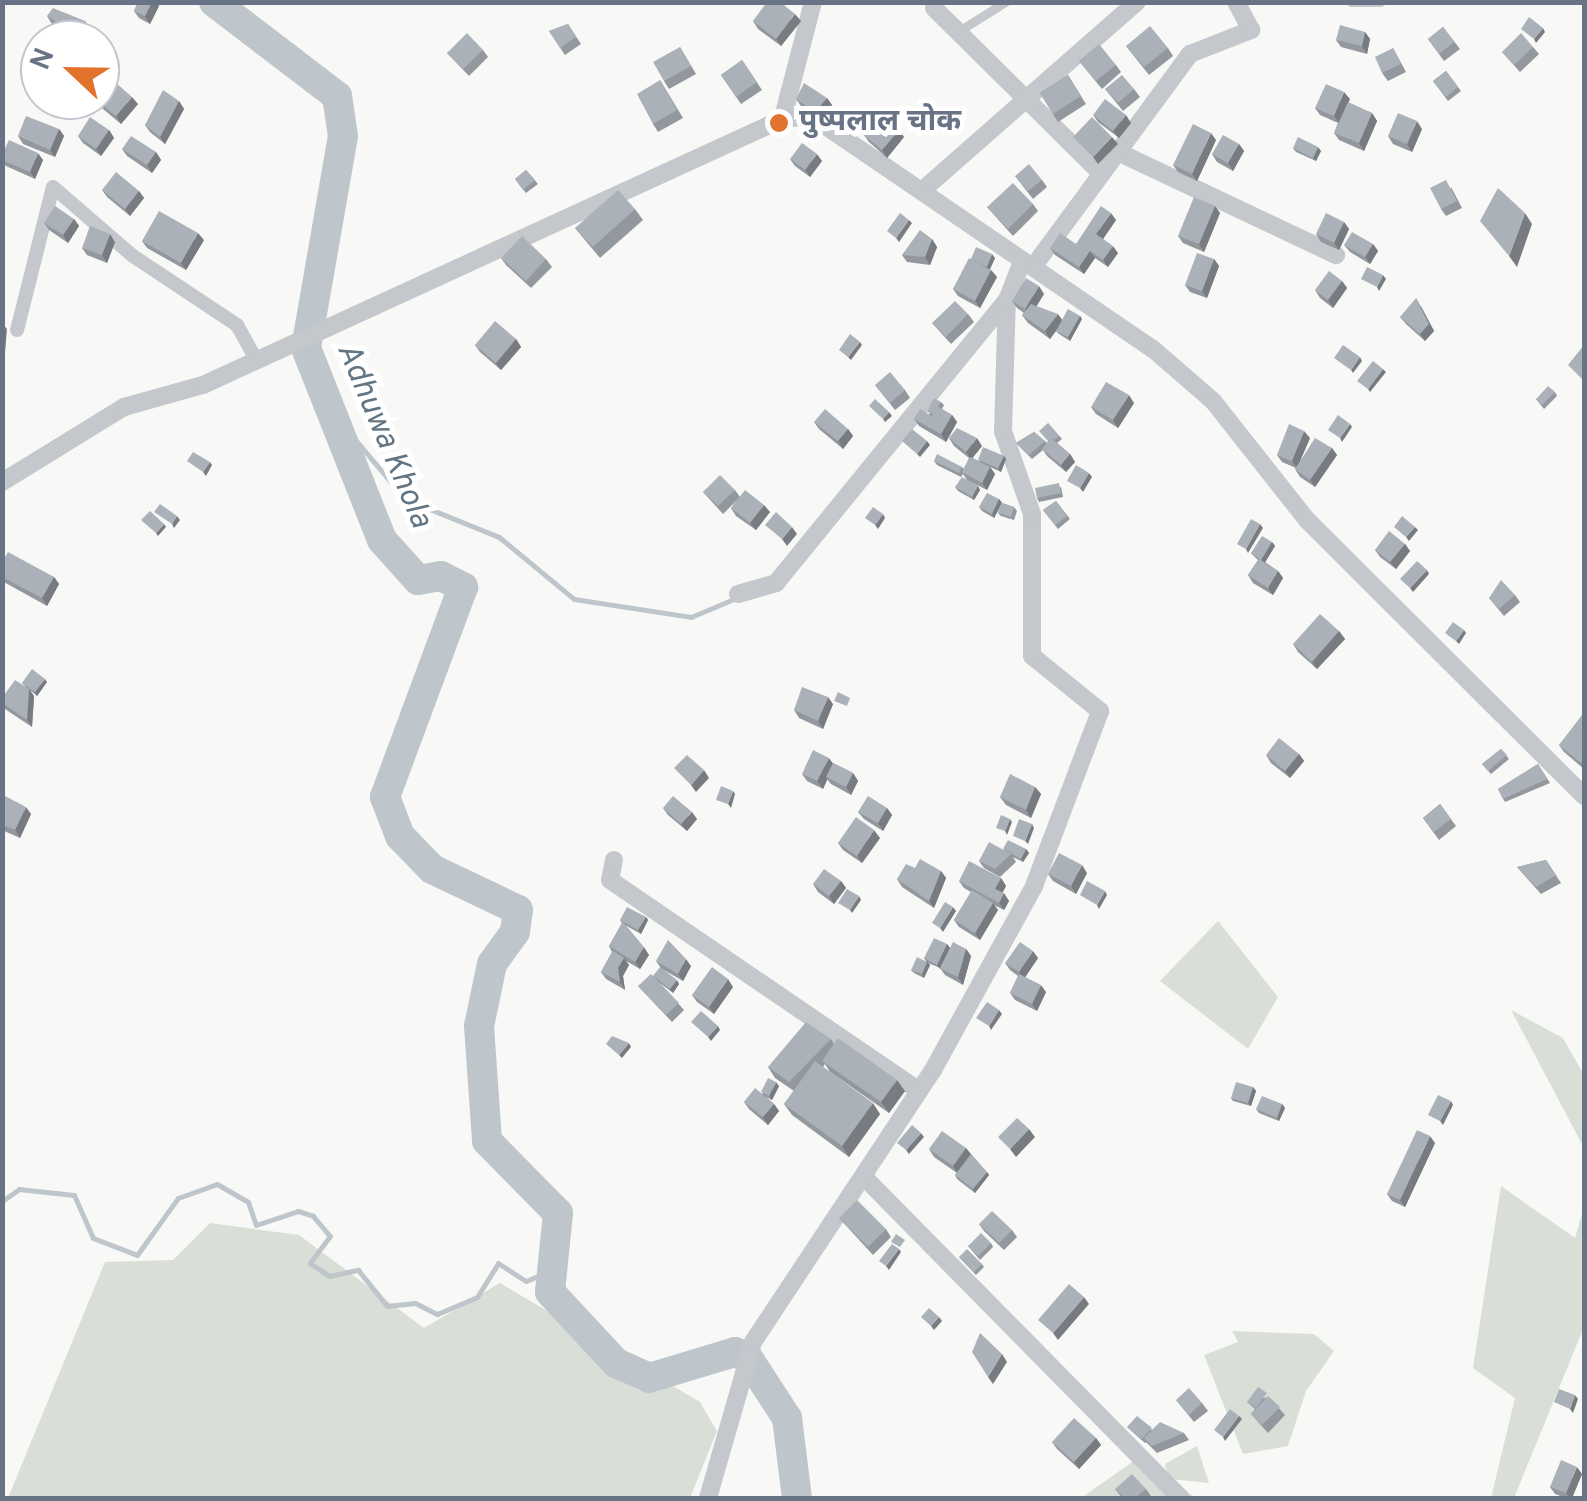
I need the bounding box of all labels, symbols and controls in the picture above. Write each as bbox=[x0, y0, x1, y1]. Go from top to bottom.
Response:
north arrow bbox=[20, 20, 120, 120]
text: N bbox=[24, 43, 64, 76]
place label: पुष्पलाल चोक bbox=[799, 105, 961, 141]
marker: पुष्पलाल चोक bbox=[768, 112, 790, 134]
water label: Adhuwa Khola bbox=[327, 338, 439, 534]

